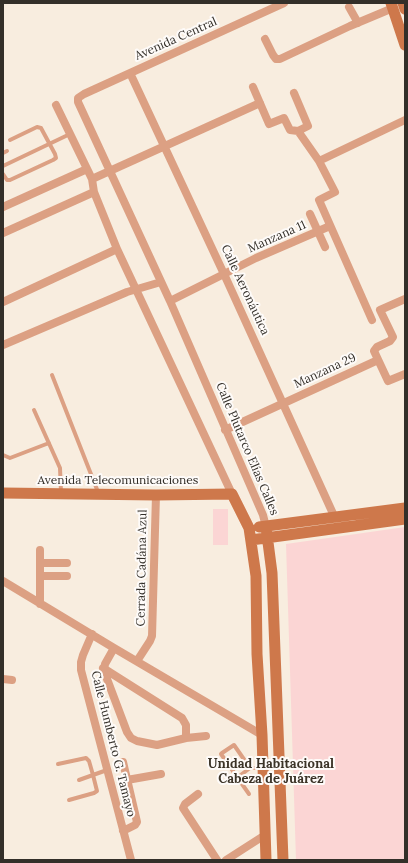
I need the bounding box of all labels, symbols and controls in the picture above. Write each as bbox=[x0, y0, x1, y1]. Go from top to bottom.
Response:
street label: Avenida Central bbox=[133, 14, 219, 64]
street label: Manzana 11 bbox=[246, 218, 308, 256]
street label: Calle Aeronáutica bbox=[218, 243, 272, 337]
street label: Manzana 29 bbox=[292, 350, 358, 392]
street label: Calle Plutarco Elías Calles bbox=[212, 380, 282, 518]
street label: Avenida Telecomunicaciones bbox=[38, 474, 198, 488]
street label: Cerrada Cadána Azul bbox=[134, 509, 150, 627]
street label: Calle Humberto G. Tamayo bbox=[88, 669, 138, 819]
district label: Unidad Habitacional Cabeza de Juárez bbox=[208, 756, 334, 787]

